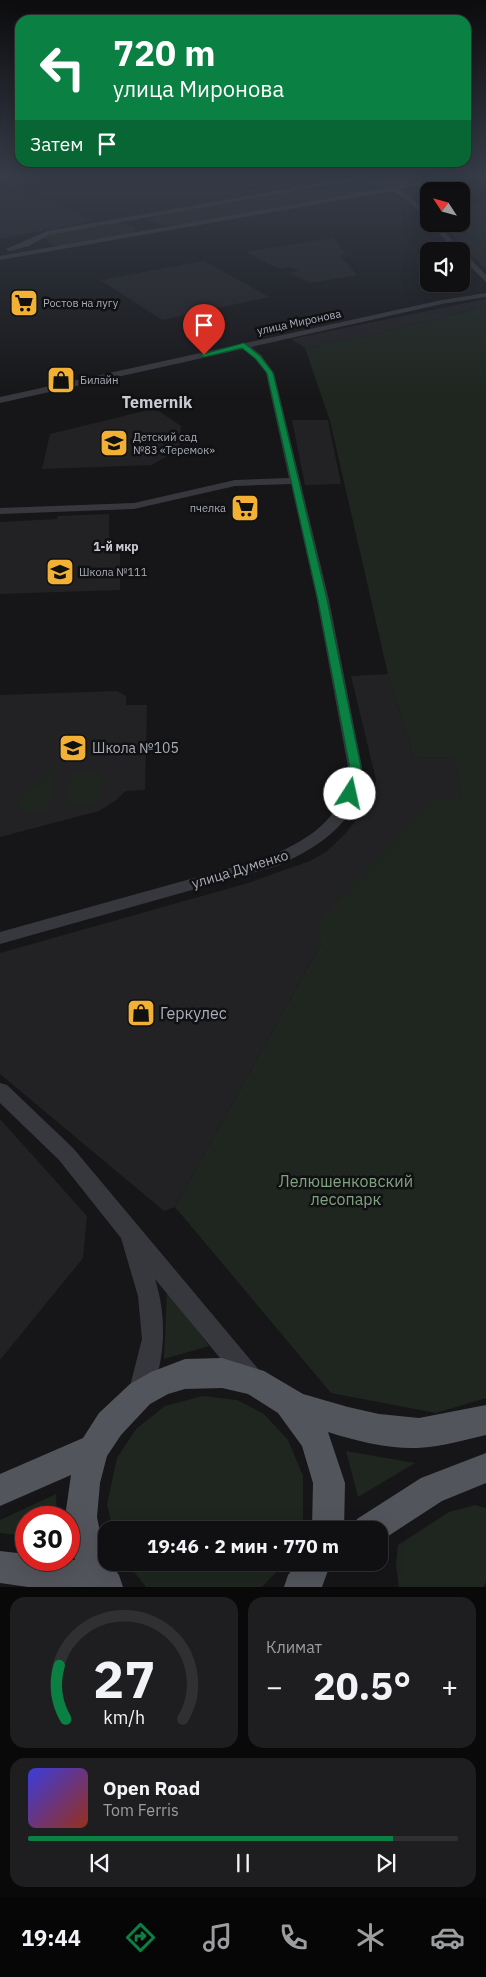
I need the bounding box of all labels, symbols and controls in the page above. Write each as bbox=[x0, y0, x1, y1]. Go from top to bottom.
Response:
text: 720 m bbox=[113, 30, 216, 76]
icon: left bbox=[30, 35, 95, 100]
text: улица Миронова bbox=[113, 74, 284, 103]
icon: arrive bbox=[93, 130, 121, 158]
text: Затем bbox=[30, 132, 83, 156]
north arrow bbox=[420, 182, 470, 232]
map controls bbox=[420, 182, 470, 292]
button: sound bbox=[420, 242, 470, 292]
supermarket icon: Ростов на лугу bbox=[9, 288, 39, 318]
place label: Ростов на лугу bbox=[43, 296, 119, 310]
pin bbox=[183, 304, 225, 355]
street label: улица Миронова bbox=[256, 306, 342, 338]
icon: arrive bbox=[190, 311, 218, 339]
shop icon: Билайн bbox=[46, 365, 76, 395]
place label: Билайн bbox=[80, 373, 119, 387]
district label: Temernik bbox=[122, 392, 193, 412]
school or university icon: Детский сад №83 «Теремок» bbox=[99, 428, 129, 458]
place label: Детский сад №83 «Теремок» bbox=[133, 430, 215, 457]
supermarket icon: пчелка bbox=[230, 493, 260, 523]
place label: пчелка bbox=[190, 501, 226, 515]
district label: 1-й мкр bbox=[93, 539, 139, 554]
school or university icon: Школа №111 bbox=[45, 557, 75, 587]
place label: Школа №111 bbox=[79, 565, 148, 579]
school or university icon: Школа №105 bbox=[58, 733, 88, 763]
place label: Школа №105 bbox=[92, 739, 179, 757]
position arrow bbox=[323, 767, 375, 819]
street label: улица Думенко bbox=[189, 846, 291, 892]
shop icon: Геркулес bbox=[126, 998, 156, 1028]
place label: Геркулес bbox=[160, 1003, 227, 1023]
park label: Лелюшенковский лесопарк bbox=[279, 1171, 413, 1209]
speed limit sign: 30 bbox=[15, 1506, 80, 1571]
text: 19:46 · 2 мин · 770 m bbox=[147, 1534, 339, 1558]
text: Климат bbox=[266, 1637, 322, 1657]
text: 27 bbox=[93, 1645, 155, 1712]
text: 20.5° bbox=[313, 1661, 411, 1710]
text: − bbox=[266, 1668, 283, 1705]
text: + bbox=[441, 1668, 458, 1705]
text: km/h bbox=[103, 1706, 145, 1729]
text: Open Road bbox=[103, 1776, 200, 1800]
text: Tom Ferris bbox=[103, 1800, 179, 1820]
icon: previous bbox=[86, 1849, 114, 1877]
icon: pause bbox=[229, 1849, 257, 1877]
icon: next bbox=[372, 1849, 400, 1877]
icon: directions bbox=[123, 1920, 158, 1955]
icon: music bbox=[200, 1920, 235, 1955]
icon: phone bbox=[276, 1920, 311, 1955]
icon: climate bbox=[353, 1920, 388, 1955]
icon: car bbox=[430, 1920, 465, 1955]
text: 19:44 bbox=[21, 1923, 81, 1952]

